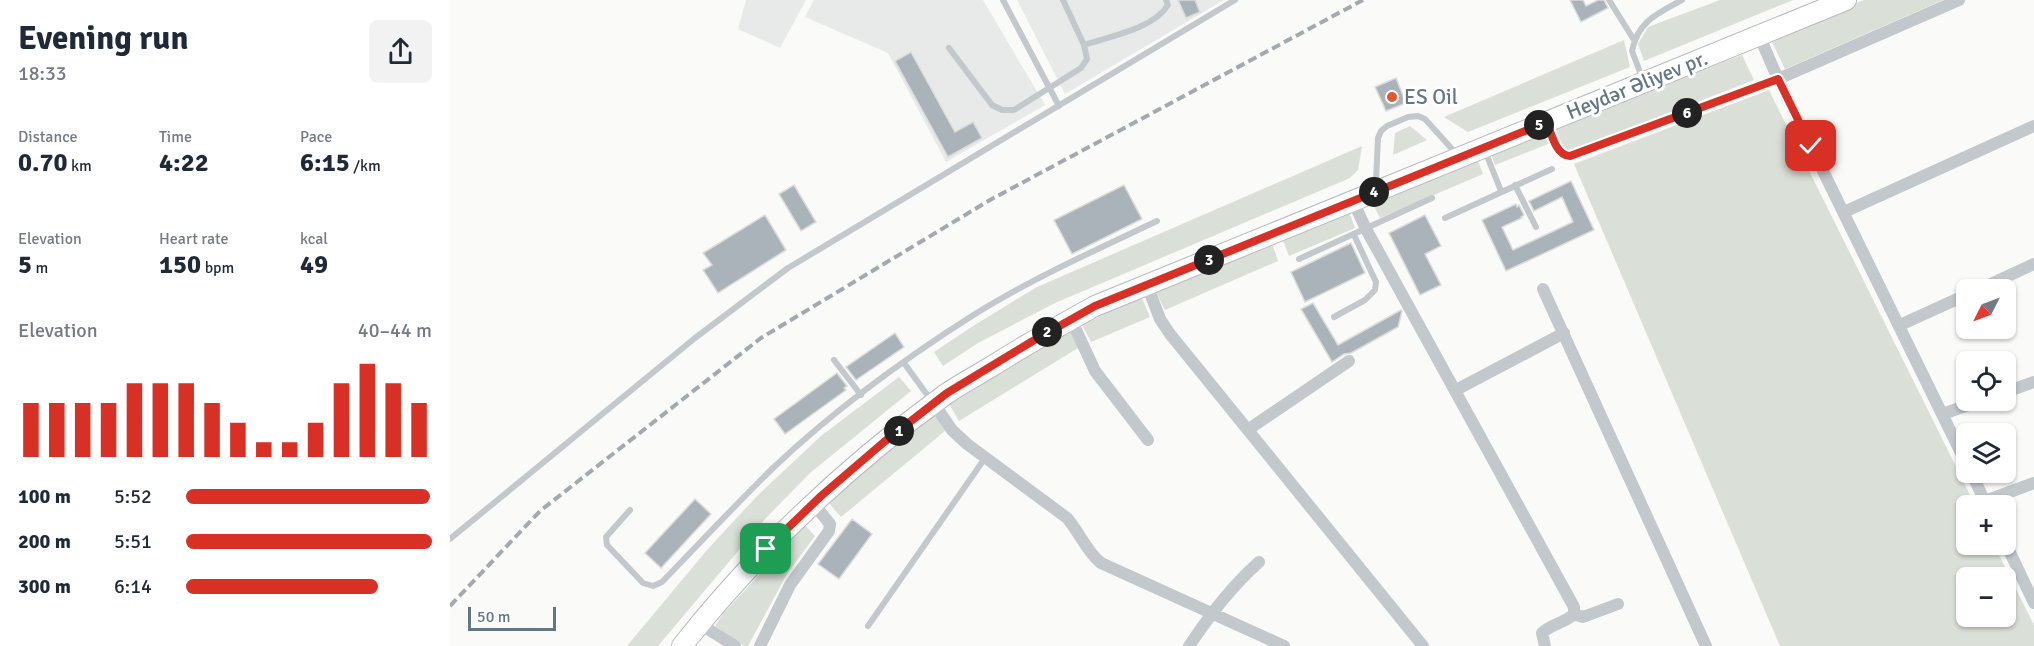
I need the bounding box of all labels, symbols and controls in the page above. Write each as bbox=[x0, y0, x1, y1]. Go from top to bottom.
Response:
text: Evening run bbox=[18, 18, 188, 59]
button: share bbox=[369, 20, 432, 83]
street label: Heydər Əliyev pr. bbox=[1563, 45, 1711, 125]
text: 18:33 bbox=[18, 61, 67, 86]
place label: ES Oil bbox=[1404, 84, 1458, 110]
marker: ES Oil bbox=[1385, 90, 1399, 104]
pin: 6 bbox=[1672, 98, 1702, 128]
text: 6 bbox=[1683, 103, 1691, 123]
pin: 5 bbox=[1524, 110, 1554, 140]
text: 5 bbox=[1535, 115, 1543, 135]
pin bbox=[1785, 120, 1836, 171]
text: Distance bbox=[18, 127, 78, 147]
text: Time bbox=[159, 127, 192, 147]
text: Pace bbox=[300, 127, 332, 147]
icon: check bbox=[1794, 129, 1827, 162]
text: 0.70 bbox=[18, 147, 68, 179]
text: 4:22 bbox=[159, 147, 209, 179]
text: 6:15 bbox=[300, 147, 350, 179]
text: km bbox=[68, 156, 92, 176]
text: /km bbox=[350, 156, 381, 176]
pin: 4 bbox=[1359, 177, 1389, 207]
text: 4 bbox=[1370, 182, 1378, 202]
text: Elevation bbox=[18, 229, 82, 249]
text: Heart rate bbox=[159, 229, 228, 249]
text: kcal bbox=[300, 229, 328, 249]
pin: 3 bbox=[1194, 245, 1224, 275]
text: 5 bbox=[18, 249, 32, 281]
text: 150 bbox=[159, 249, 201, 281]
text: 49 bbox=[300, 249, 328, 281]
text: 3 bbox=[1205, 250, 1213, 270]
text: m bbox=[32, 258, 48, 278]
text: bpm bbox=[201, 258, 234, 278]
north arrow bbox=[1956, 279, 2016, 339]
map controls bbox=[1956, 279, 2016, 627]
pin: 2 bbox=[1032, 317, 1062, 347]
text: Elevation bbox=[18, 318, 98, 343]
text: 40–44 m bbox=[358, 318, 432, 343]
text: 2 bbox=[1043, 322, 1051, 342]
button: locate bbox=[1956, 351, 2016, 411]
pin: 1 bbox=[884, 416, 914, 446]
text: 1 bbox=[895, 421, 903, 441]
button: layers bbox=[1956, 423, 2016, 483]
text: 100 m bbox=[18, 484, 71, 509]
text: 5:52 bbox=[114, 484, 152, 509]
button: + bbox=[1956, 495, 2016, 555]
pin bbox=[740, 523, 791, 574]
text: 200 m bbox=[18, 529, 71, 554]
text: 5:51 bbox=[114, 529, 152, 554]
icon: arrive bbox=[749, 532, 782, 565]
button: − bbox=[1956, 567, 2016, 627]
text: 300 m bbox=[18, 574, 71, 599]
text: 6:14 bbox=[114, 574, 152, 599]
scale bar bbox=[468, 604, 556, 632]
text: 50 m bbox=[477, 607, 511, 627]

